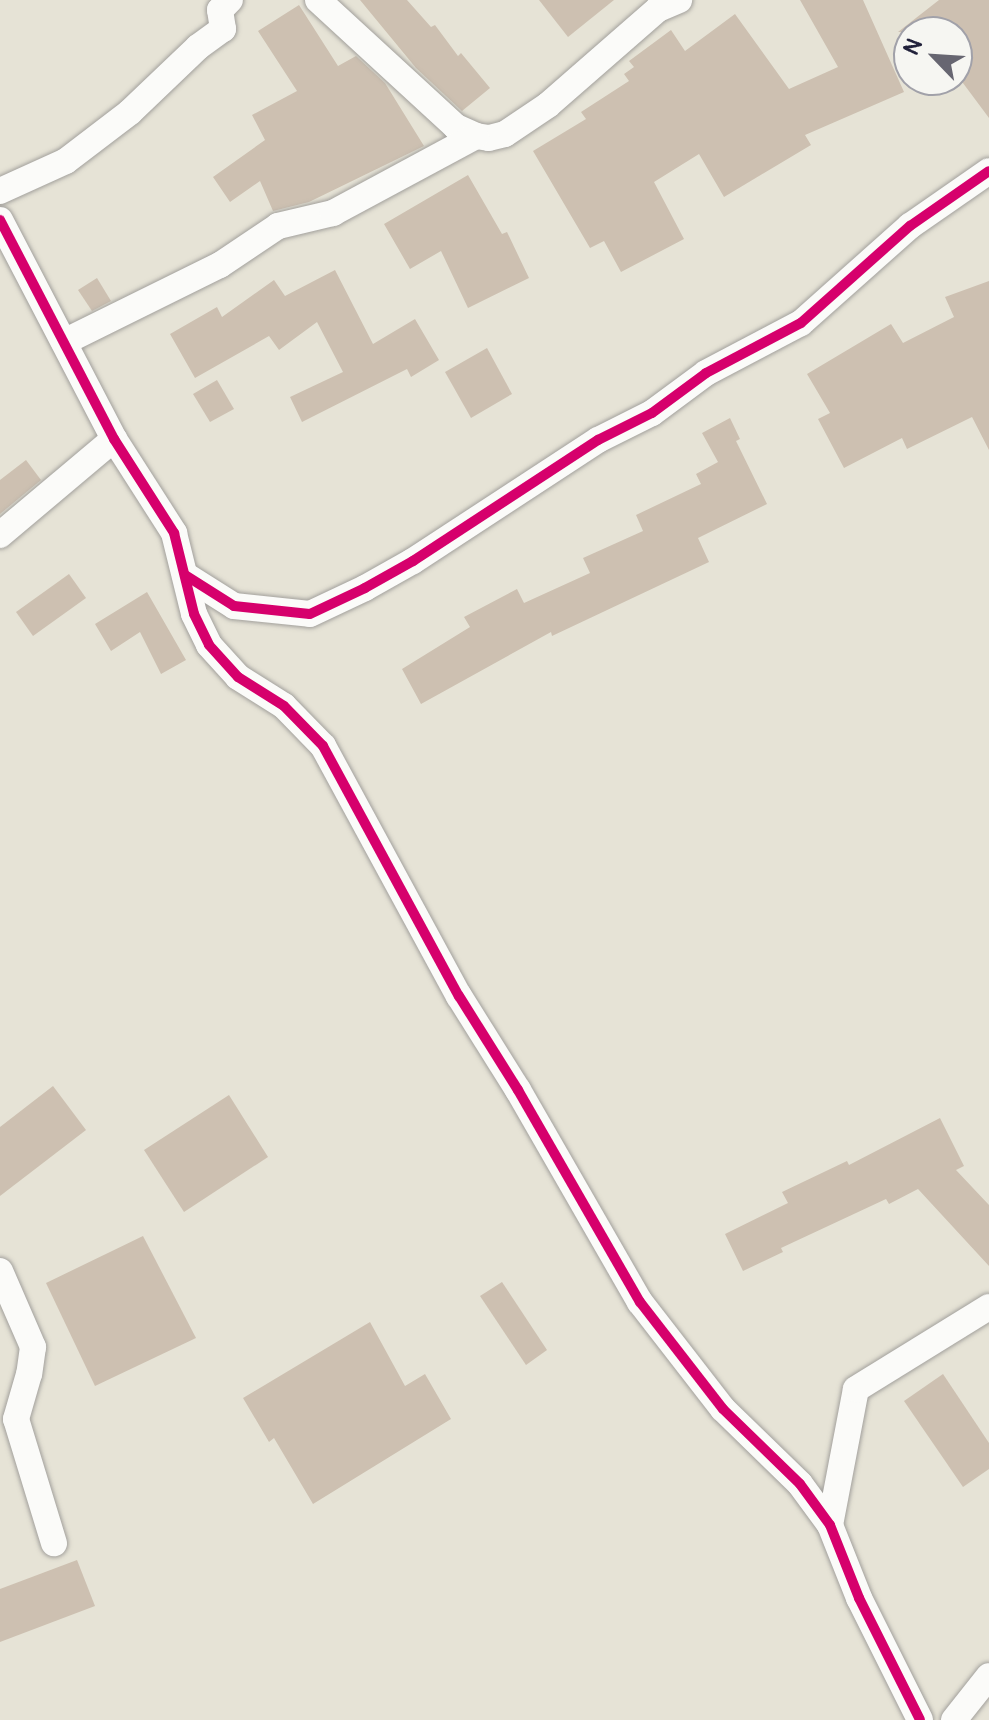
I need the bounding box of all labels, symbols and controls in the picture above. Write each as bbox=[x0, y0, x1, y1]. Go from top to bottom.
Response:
north arrow bbox=[893, 16, 973, 96]
text: N bbox=[897, 34, 929, 59]

